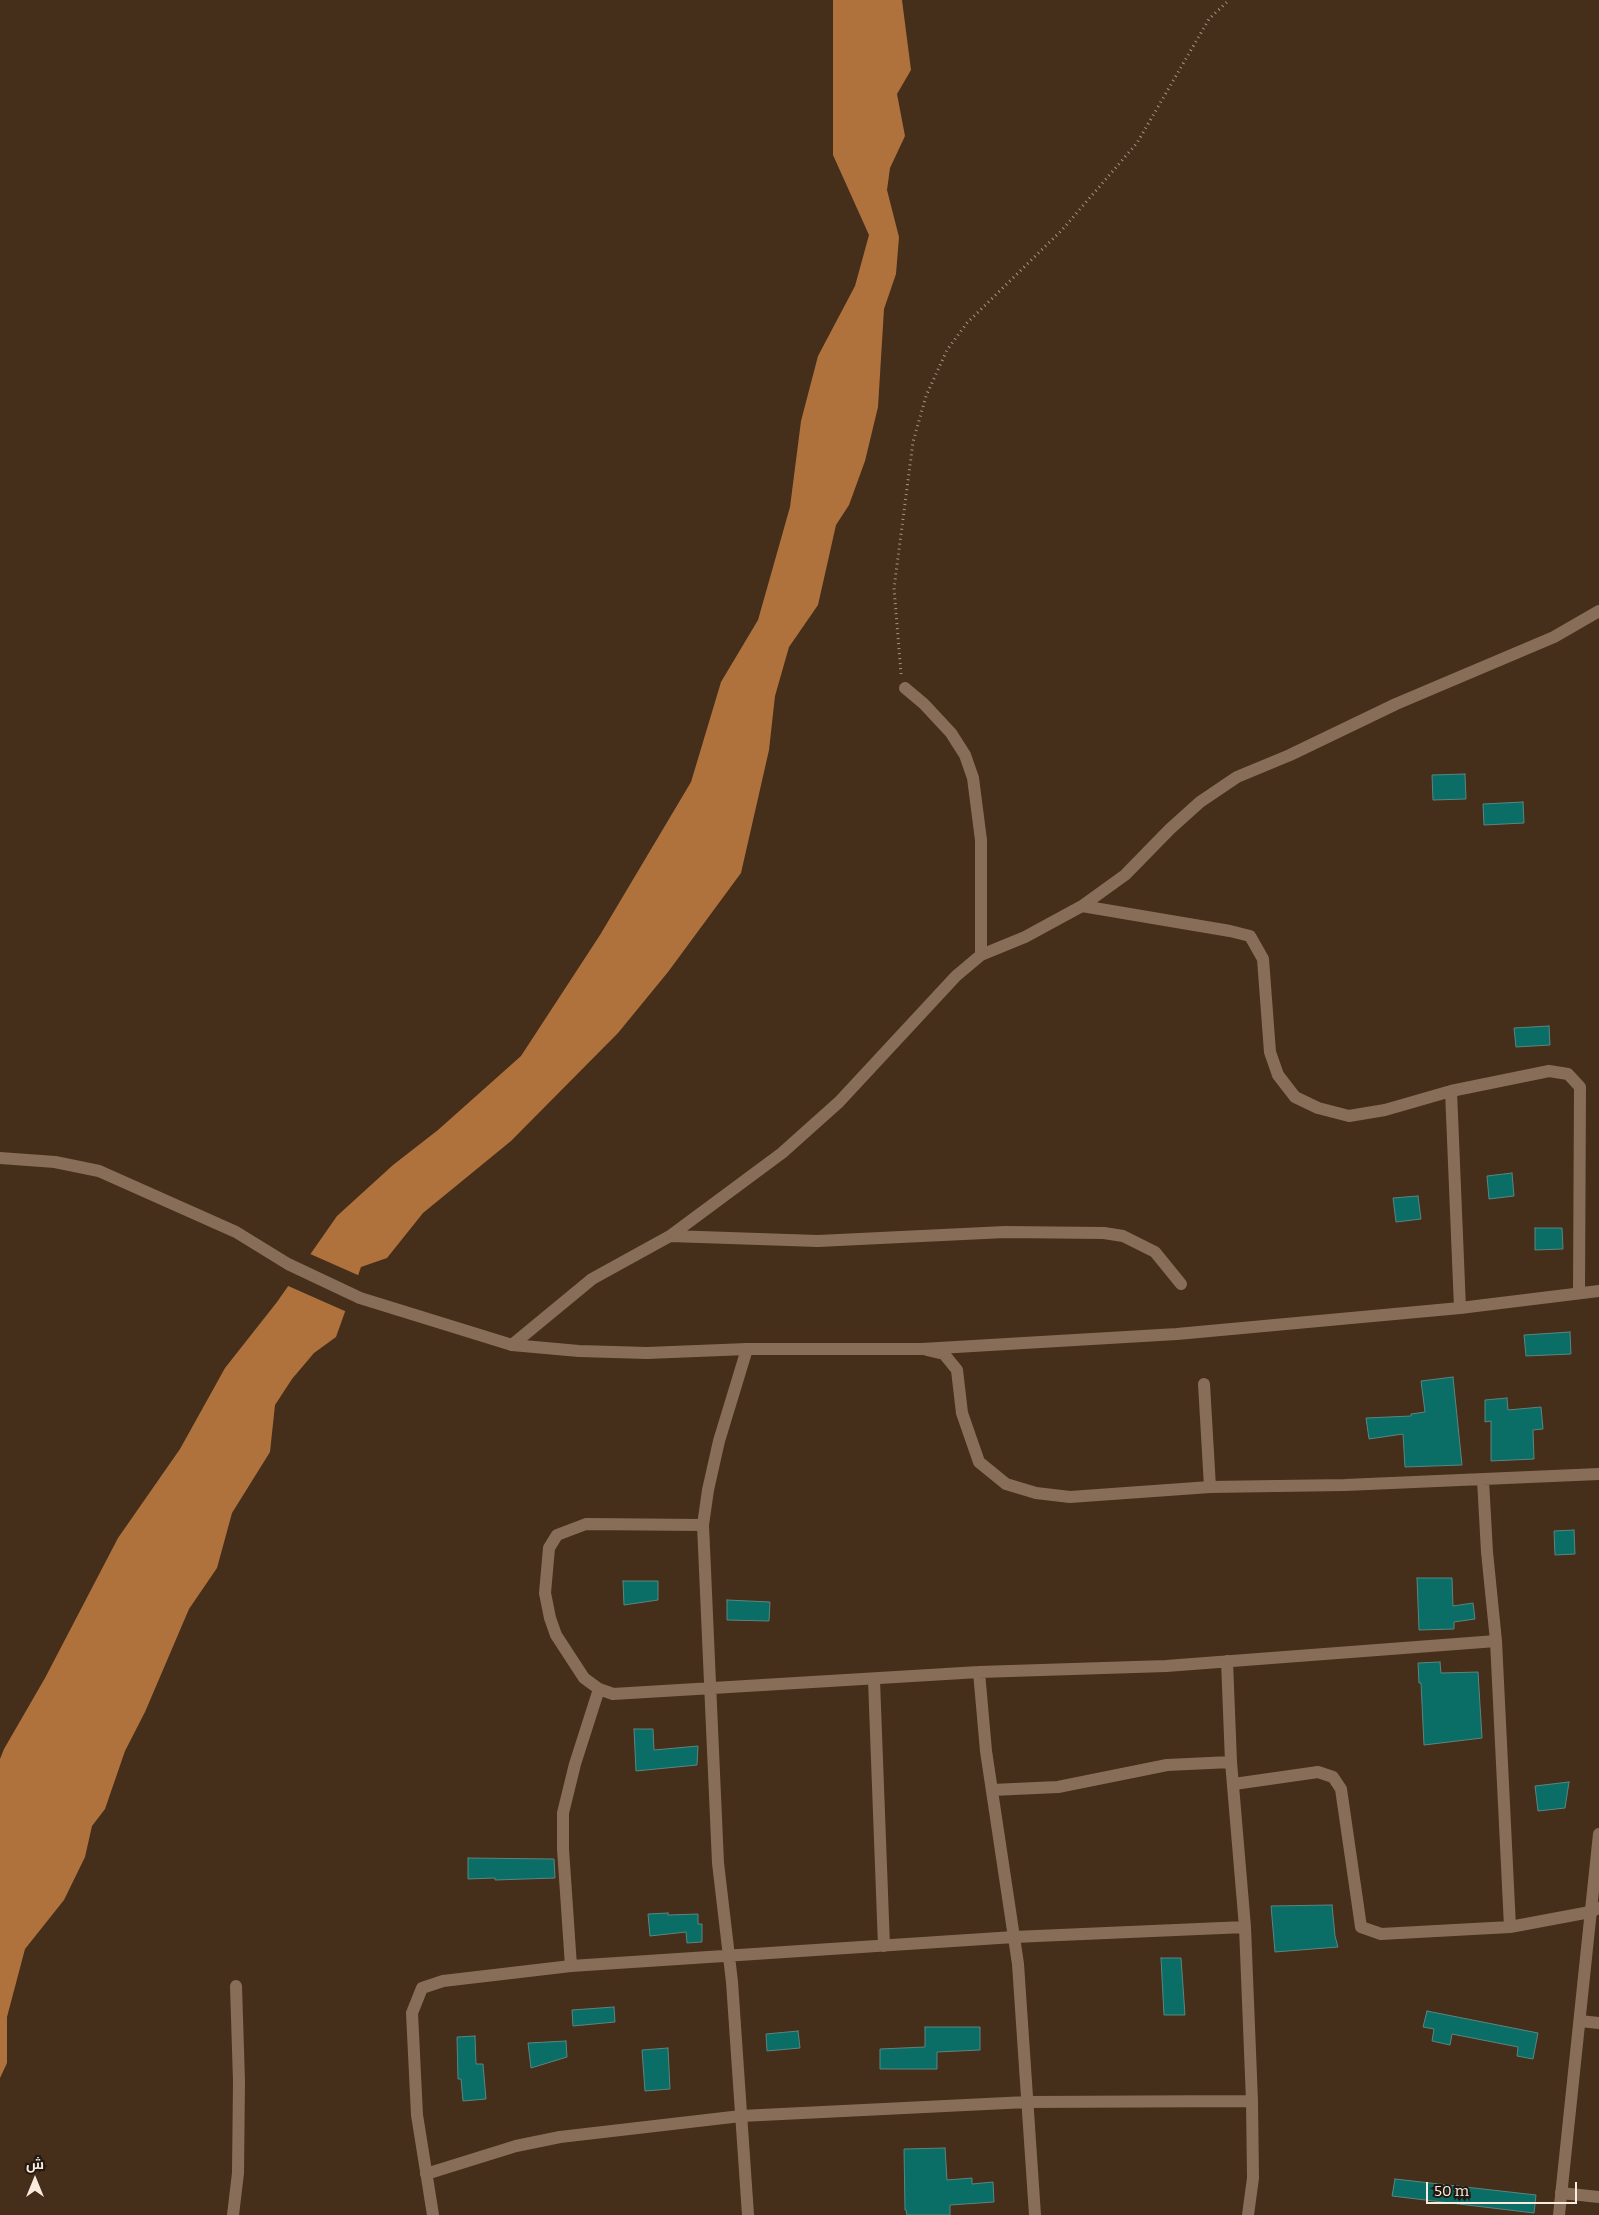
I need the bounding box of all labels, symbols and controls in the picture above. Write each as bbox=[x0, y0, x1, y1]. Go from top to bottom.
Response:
north arrow bbox=[10, 2155, 60, 2205]
text: ش bbox=[26, 2156, 44, 2173]
scale bar bbox=[1429, 2172, 1580, 2204]
text: 50 m bbox=[1434, 2182, 1469, 2200]

